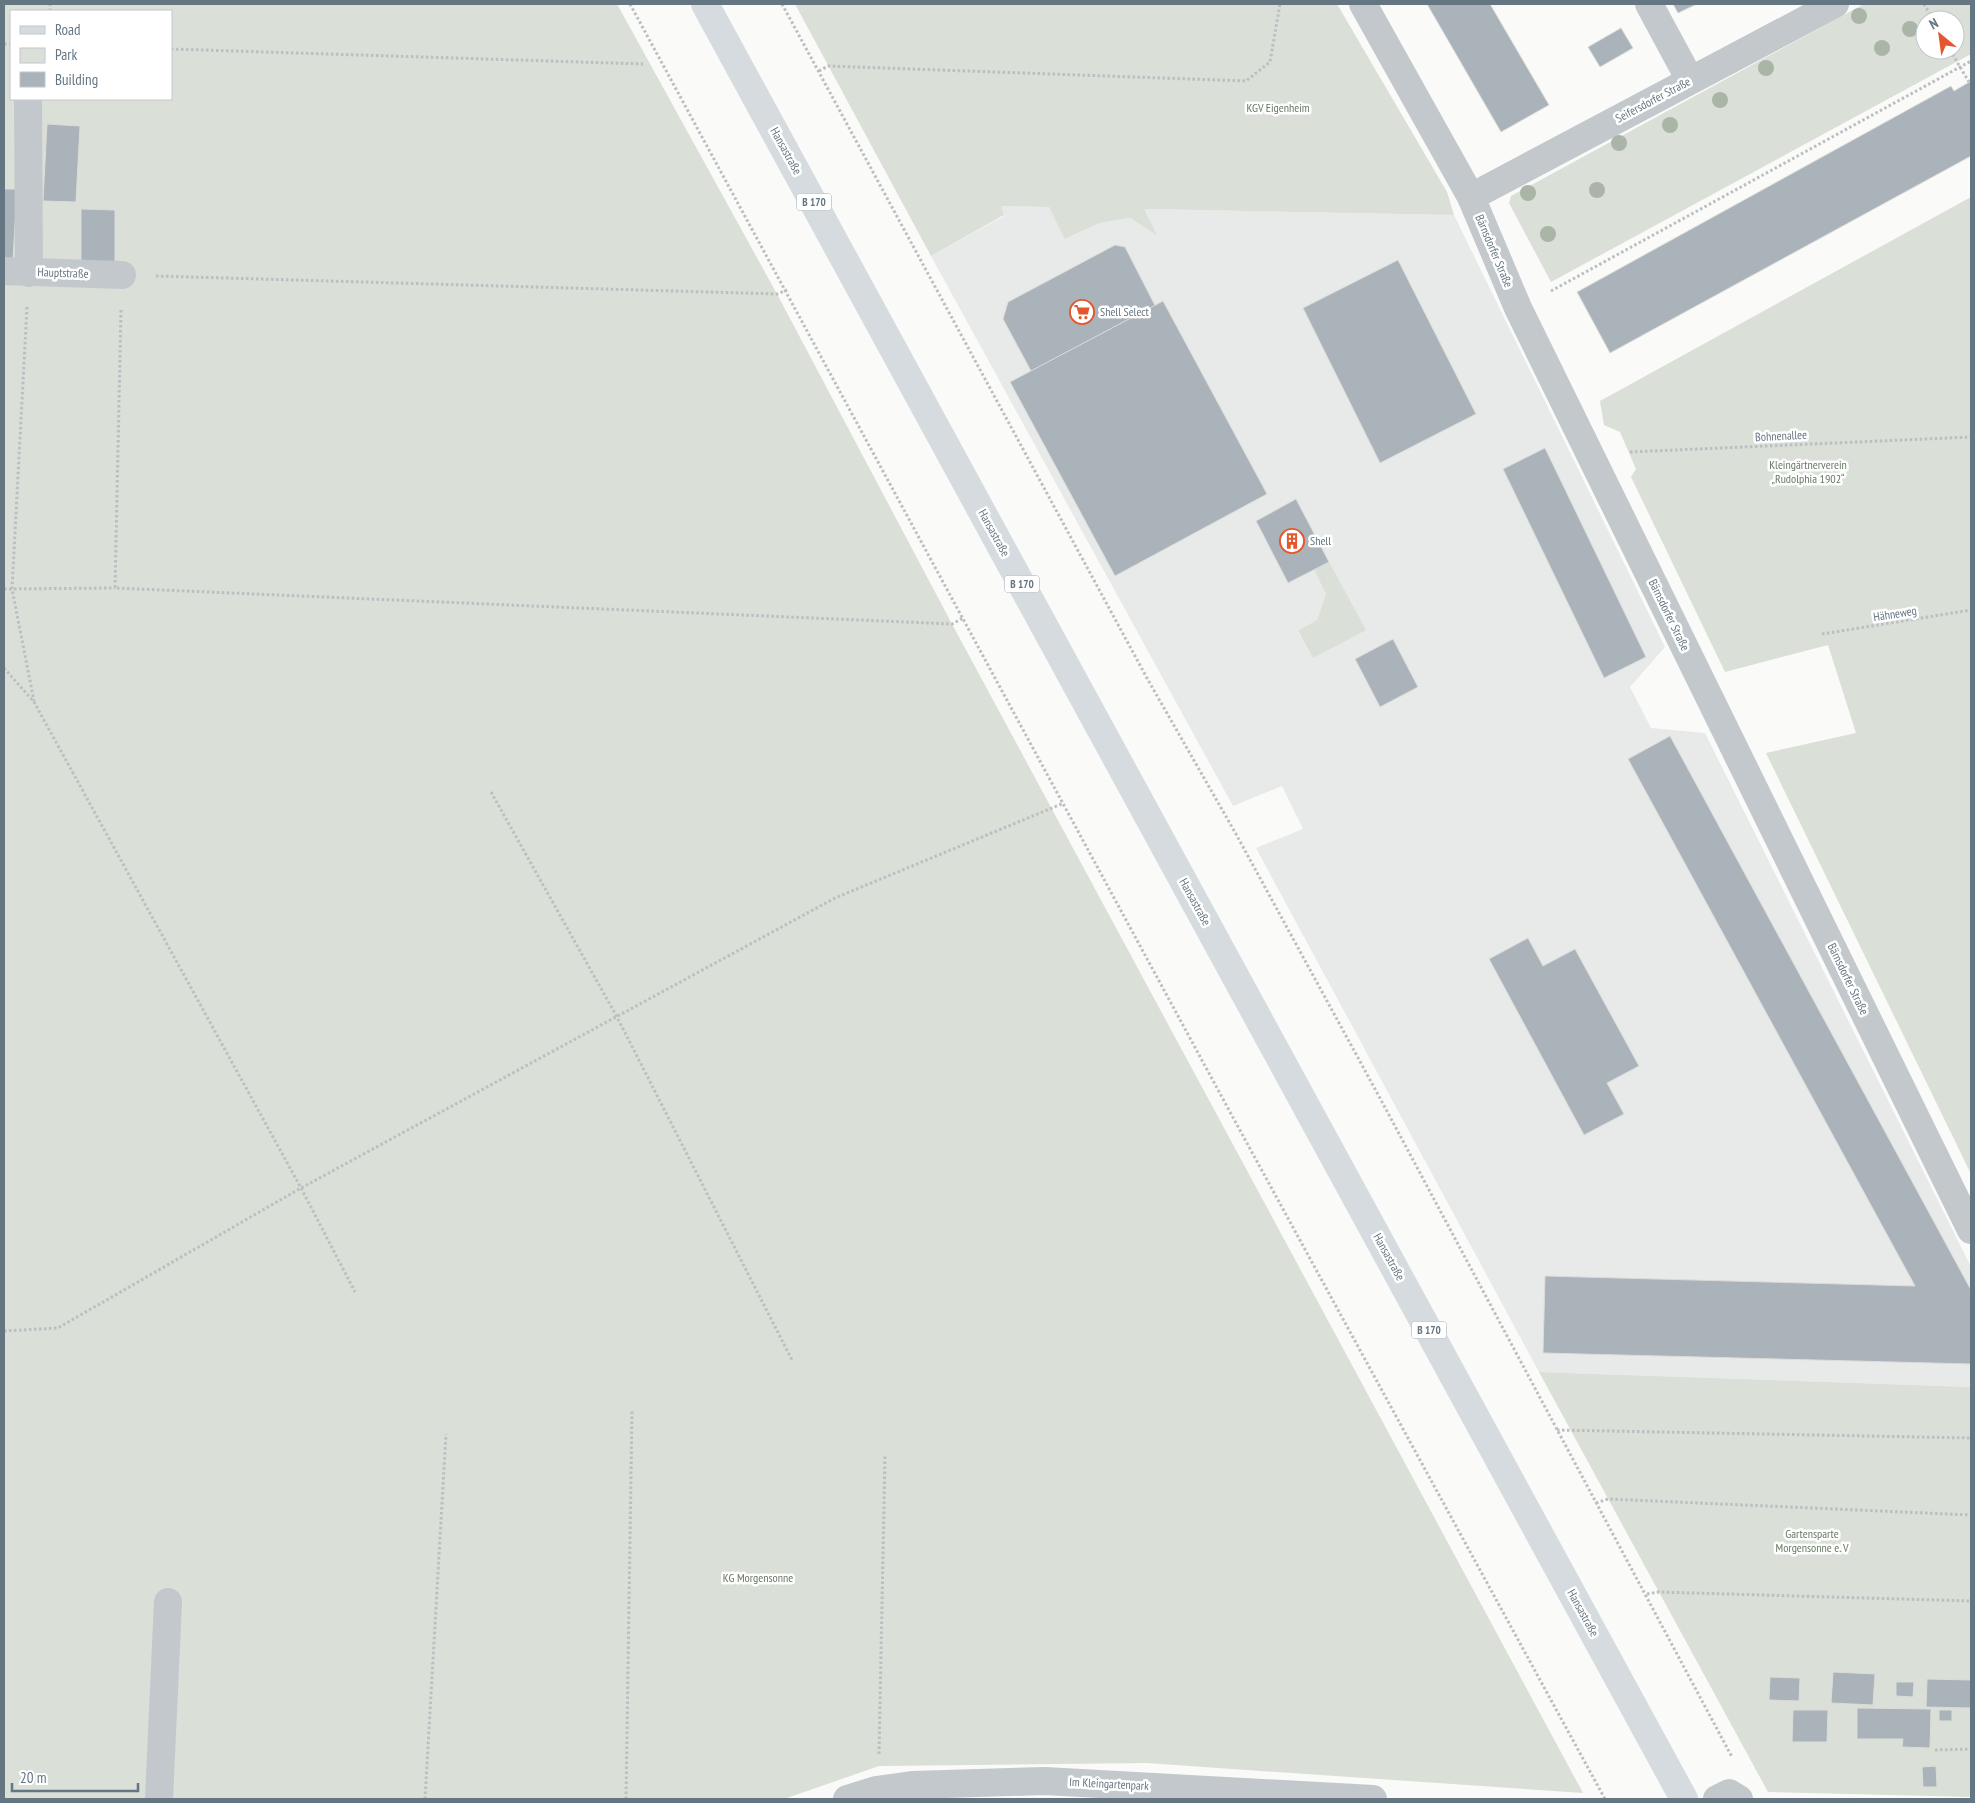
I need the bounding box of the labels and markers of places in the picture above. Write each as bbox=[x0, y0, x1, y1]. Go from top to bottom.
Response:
supermarket icon: Shell Select bbox=[1069, 299, 1095, 325]
place label: Shell Select bbox=[1100, 304, 1150, 319]
building icon: Shell bbox=[1279, 528, 1305, 554]
place label: Shell bbox=[1310, 533, 1331, 548]

